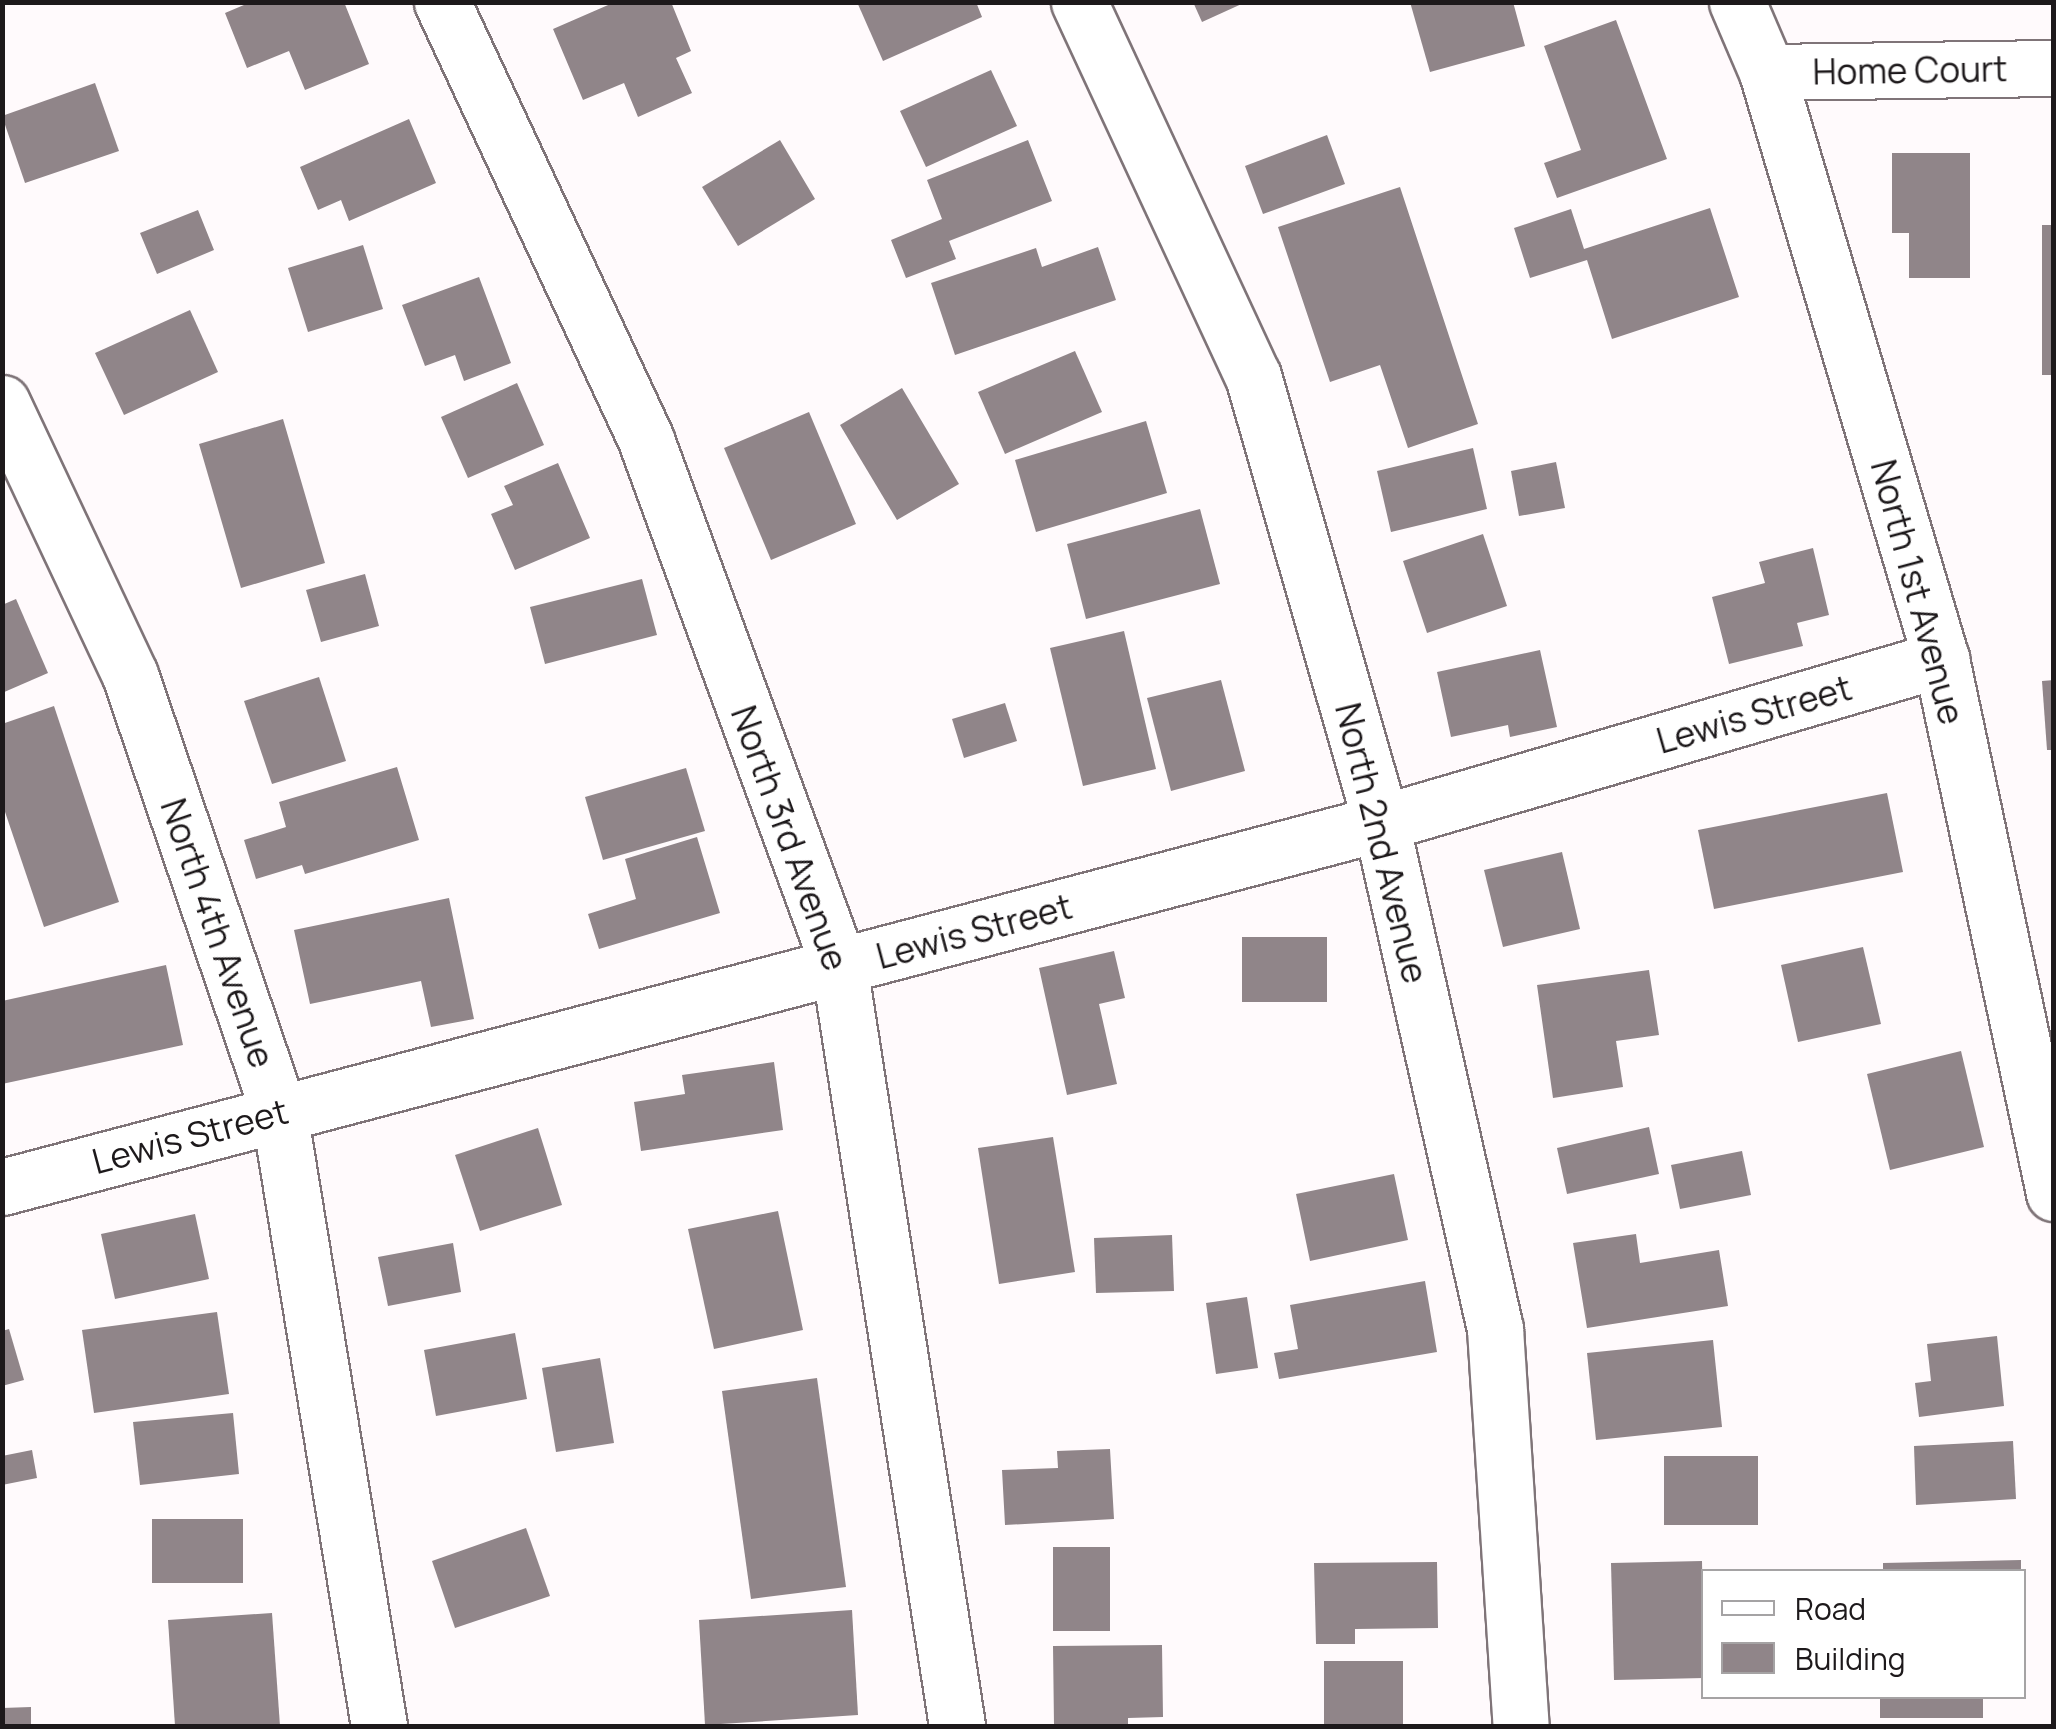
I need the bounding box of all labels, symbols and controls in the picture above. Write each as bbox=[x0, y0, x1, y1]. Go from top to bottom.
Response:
street label: Home Court bbox=[1812, 47, 2008, 93]
street label: North 1st Avenue bbox=[1863, 455, 1973, 729]
street label: Lewis Street bbox=[1652, 666, 1856, 762]
street label: North 2nd Avenue bbox=[1327, 699, 1437, 987]
street label: North 3rd Avenue bbox=[723, 700, 857, 976]
street label: North 4th Avenue bbox=[152, 793, 284, 1073]
street label: Lewis Street bbox=[872, 885, 1076, 977]
street label: Lewis Street bbox=[88, 1090, 292, 1182]
legend bbox=[1701, 1569, 2026, 1699]
text: Road bbox=[1795, 1588, 1866, 1629]
text: Building bbox=[1795, 1638, 1906, 1679]

